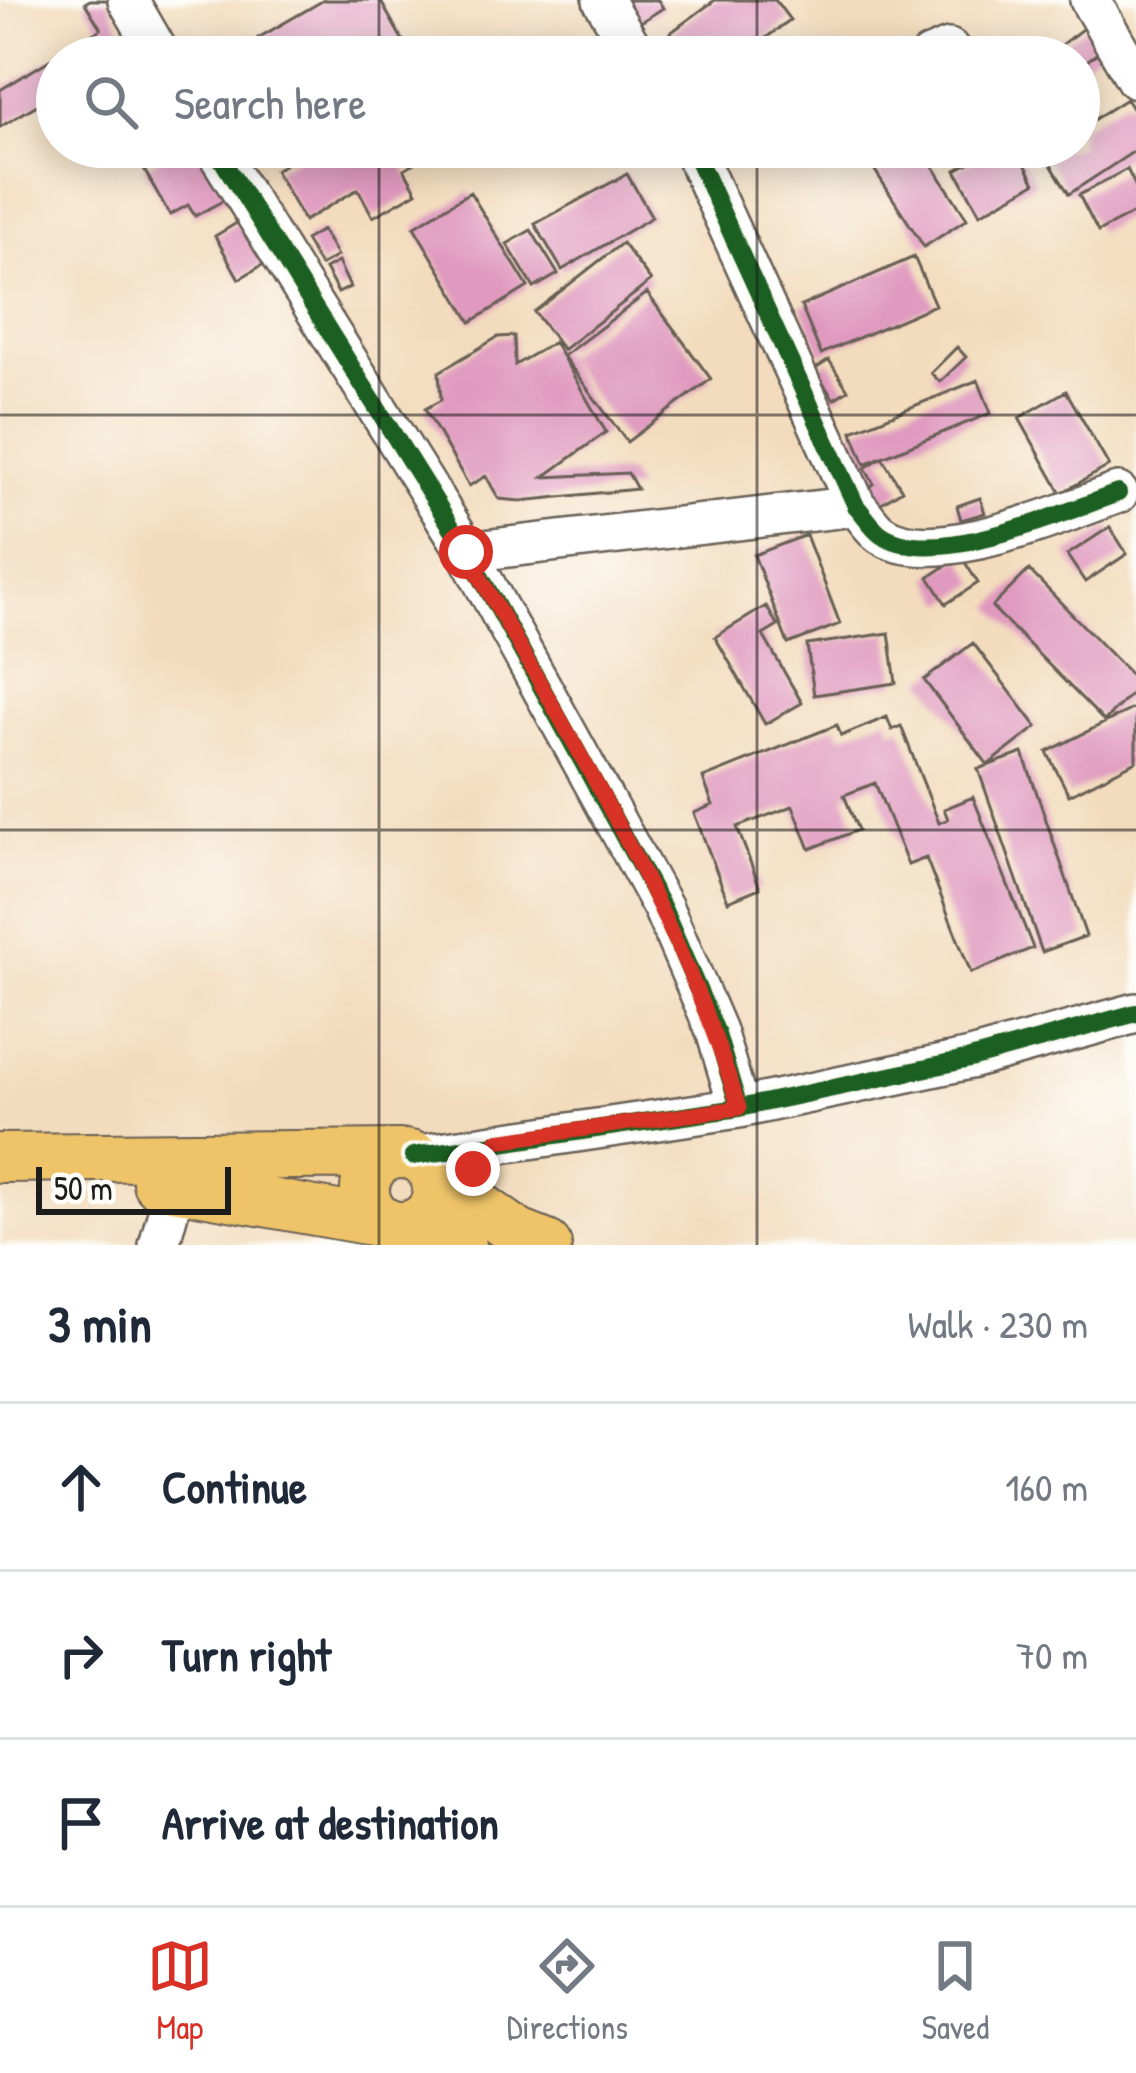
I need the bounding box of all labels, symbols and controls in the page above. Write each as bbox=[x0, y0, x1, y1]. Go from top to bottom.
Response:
search box bbox=[36, 36, 1100, 168]
icon: search bbox=[78, 69, 144, 135]
text: Search here bbox=[174, 72, 366, 133]
route start bbox=[439, 525, 493, 579]
route end bbox=[446, 1142, 500, 1196]
scale bar bbox=[36, 1161, 231, 1214]
text: 50 m bbox=[54, 1166, 113, 1210]
text: 3 min bbox=[48, 1289, 152, 1358]
text: Walk · 230 m bbox=[908, 1297, 1088, 1350]
icon: ahead bbox=[48, 1454, 114, 1520]
text: Continue bbox=[162, 1456, 307, 1517]
text: 160 m bbox=[1005, 1460, 1088, 1513]
icon: right bbox=[48, 1622, 114, 1688]
text: Turn right bbox=[162, 1624, 331, 1685]
text: 70 m bbox=[1016, 1628, 1088, 1681]
icon: arrive bbox=[48, 1790, 114, 1856]
text: Arrive at destination bbox=[162, 1792, 499, 1853]
tab: Map bbox=[147, 1933, 213, 2049]
tab: Directions bbox=[507, 1933, 628, 2049]
tab: Saved bbox=[922, 1933, 989, 2049]

